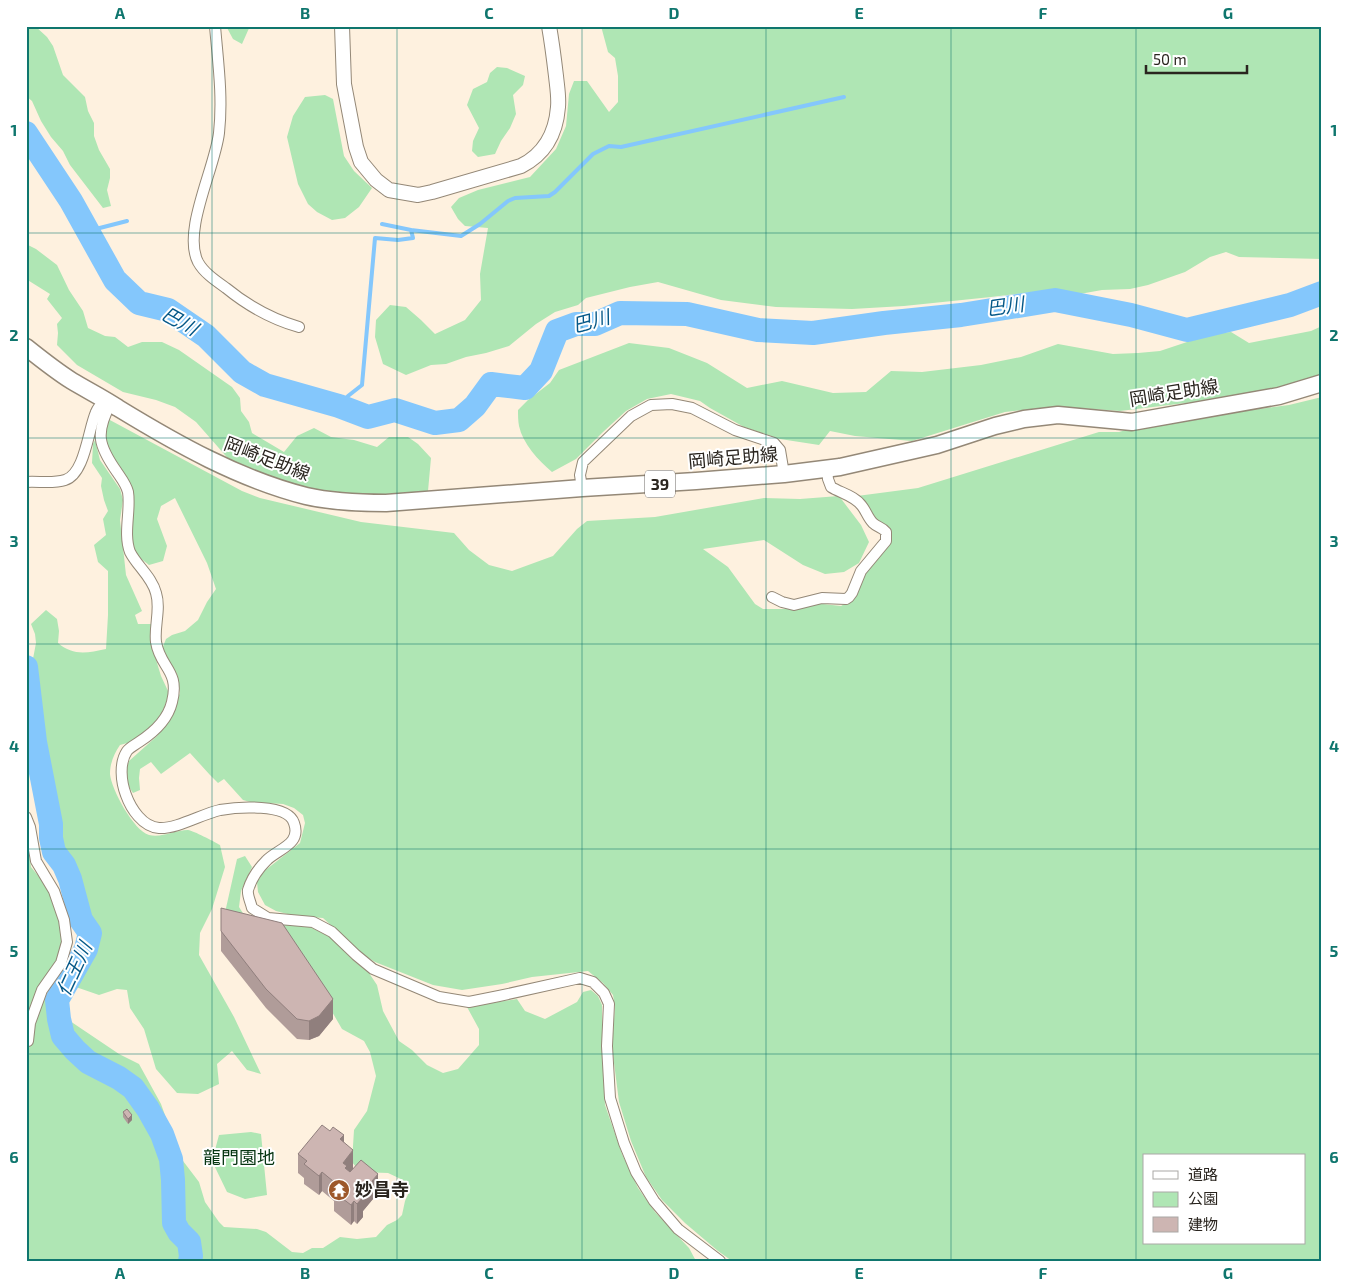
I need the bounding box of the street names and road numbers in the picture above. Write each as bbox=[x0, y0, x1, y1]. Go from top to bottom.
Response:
street label: 岡崎足助線 bbox=[1128, 374, 1220, 410]
street label: 岡崎足助線 bbox=[221, 432, 313, 484]
street label: 岡崎足助線 bbox=[687, 442, 779, 472]
road number: 39 bbox=[645, 470, 675, 498]

